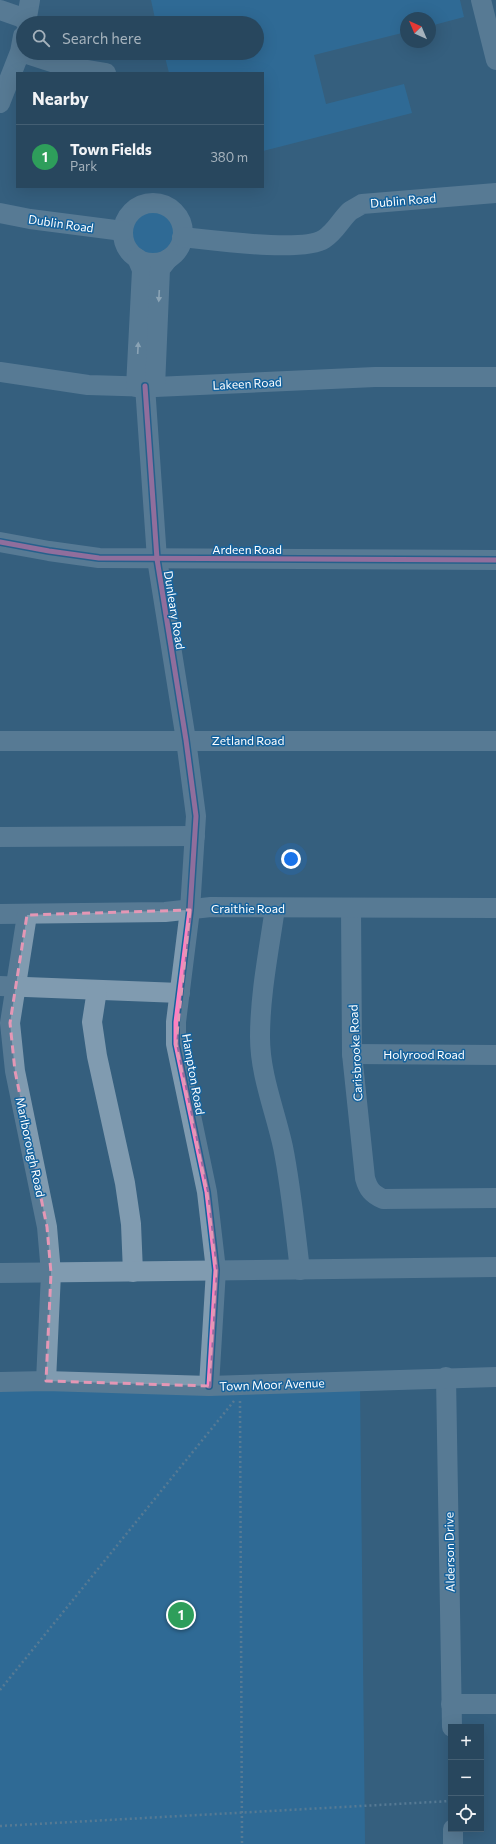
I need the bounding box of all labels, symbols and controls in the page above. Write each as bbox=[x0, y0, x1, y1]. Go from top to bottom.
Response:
north arrow bbox=[400, 12, 436, 48]
search box bbox=[16, 16, 264, 60]
icon: search bbox=[30, 27, 52, 49]
text: Search here bbox=[62, 29, 141, 47]
text: Nearby bbox=[32, 88, 89, 109]
text: Town Fields bbox=[70, 140, 152, 158]
text: 1 bbox=[42, 149, 48, 165]
text: 380 m bbox=[210, 149, 248, 165]
text: Park bbox=[70, 158, 97, 174]
street label: Dublin Road bbox=[370, 190, 437, 210]
street label: Dublin Road bbox=[27, 211, 95, 235]
one-way arrow bbox=[156, 290, 163, 302]
one-way arrow bbox=[135, 341, 141, 354]
street label: Lakeen Road bbox=[212, 374, 282, 392]
street label: Ardeen Road bbox=[212, 542, 282, 556]
street label: Dunleary Road bbox=[162, 570, 188, 650]
street label: Zetland Road bbox=[212, 733, 284, 747]
your location bbox=[281, 849, 301, 869]
street label: Craithie Road bbox=[211, 901, 285, 915]
street label: Carisbrooke Road bbox=[345, 1004, 365, 1102]
street label: Hampton Road bbox=[180, 1032, 208, 1116]
street label: Holyrood Road bbox=[383, 1047, 465, 1061]
street label: Marlborough Road bbox=[14, 1096, 48, 1198]
street label: Town Moor Avenue bbox=[219, 1375, 325, 1393]
street label: Alderson Drive bbox=[441, 1512, 457, 1592]
pin: 1 bbox=[168, 1600, 194, 1630]
map controls bbox=[448, 1724, 484, 1832]
button: + bbox=[448, 1724, 484, 1760]
button: − bbox=[448, 1760, 484, 1796]
button: locate bbox=[448, 1796, 484, 1832]

